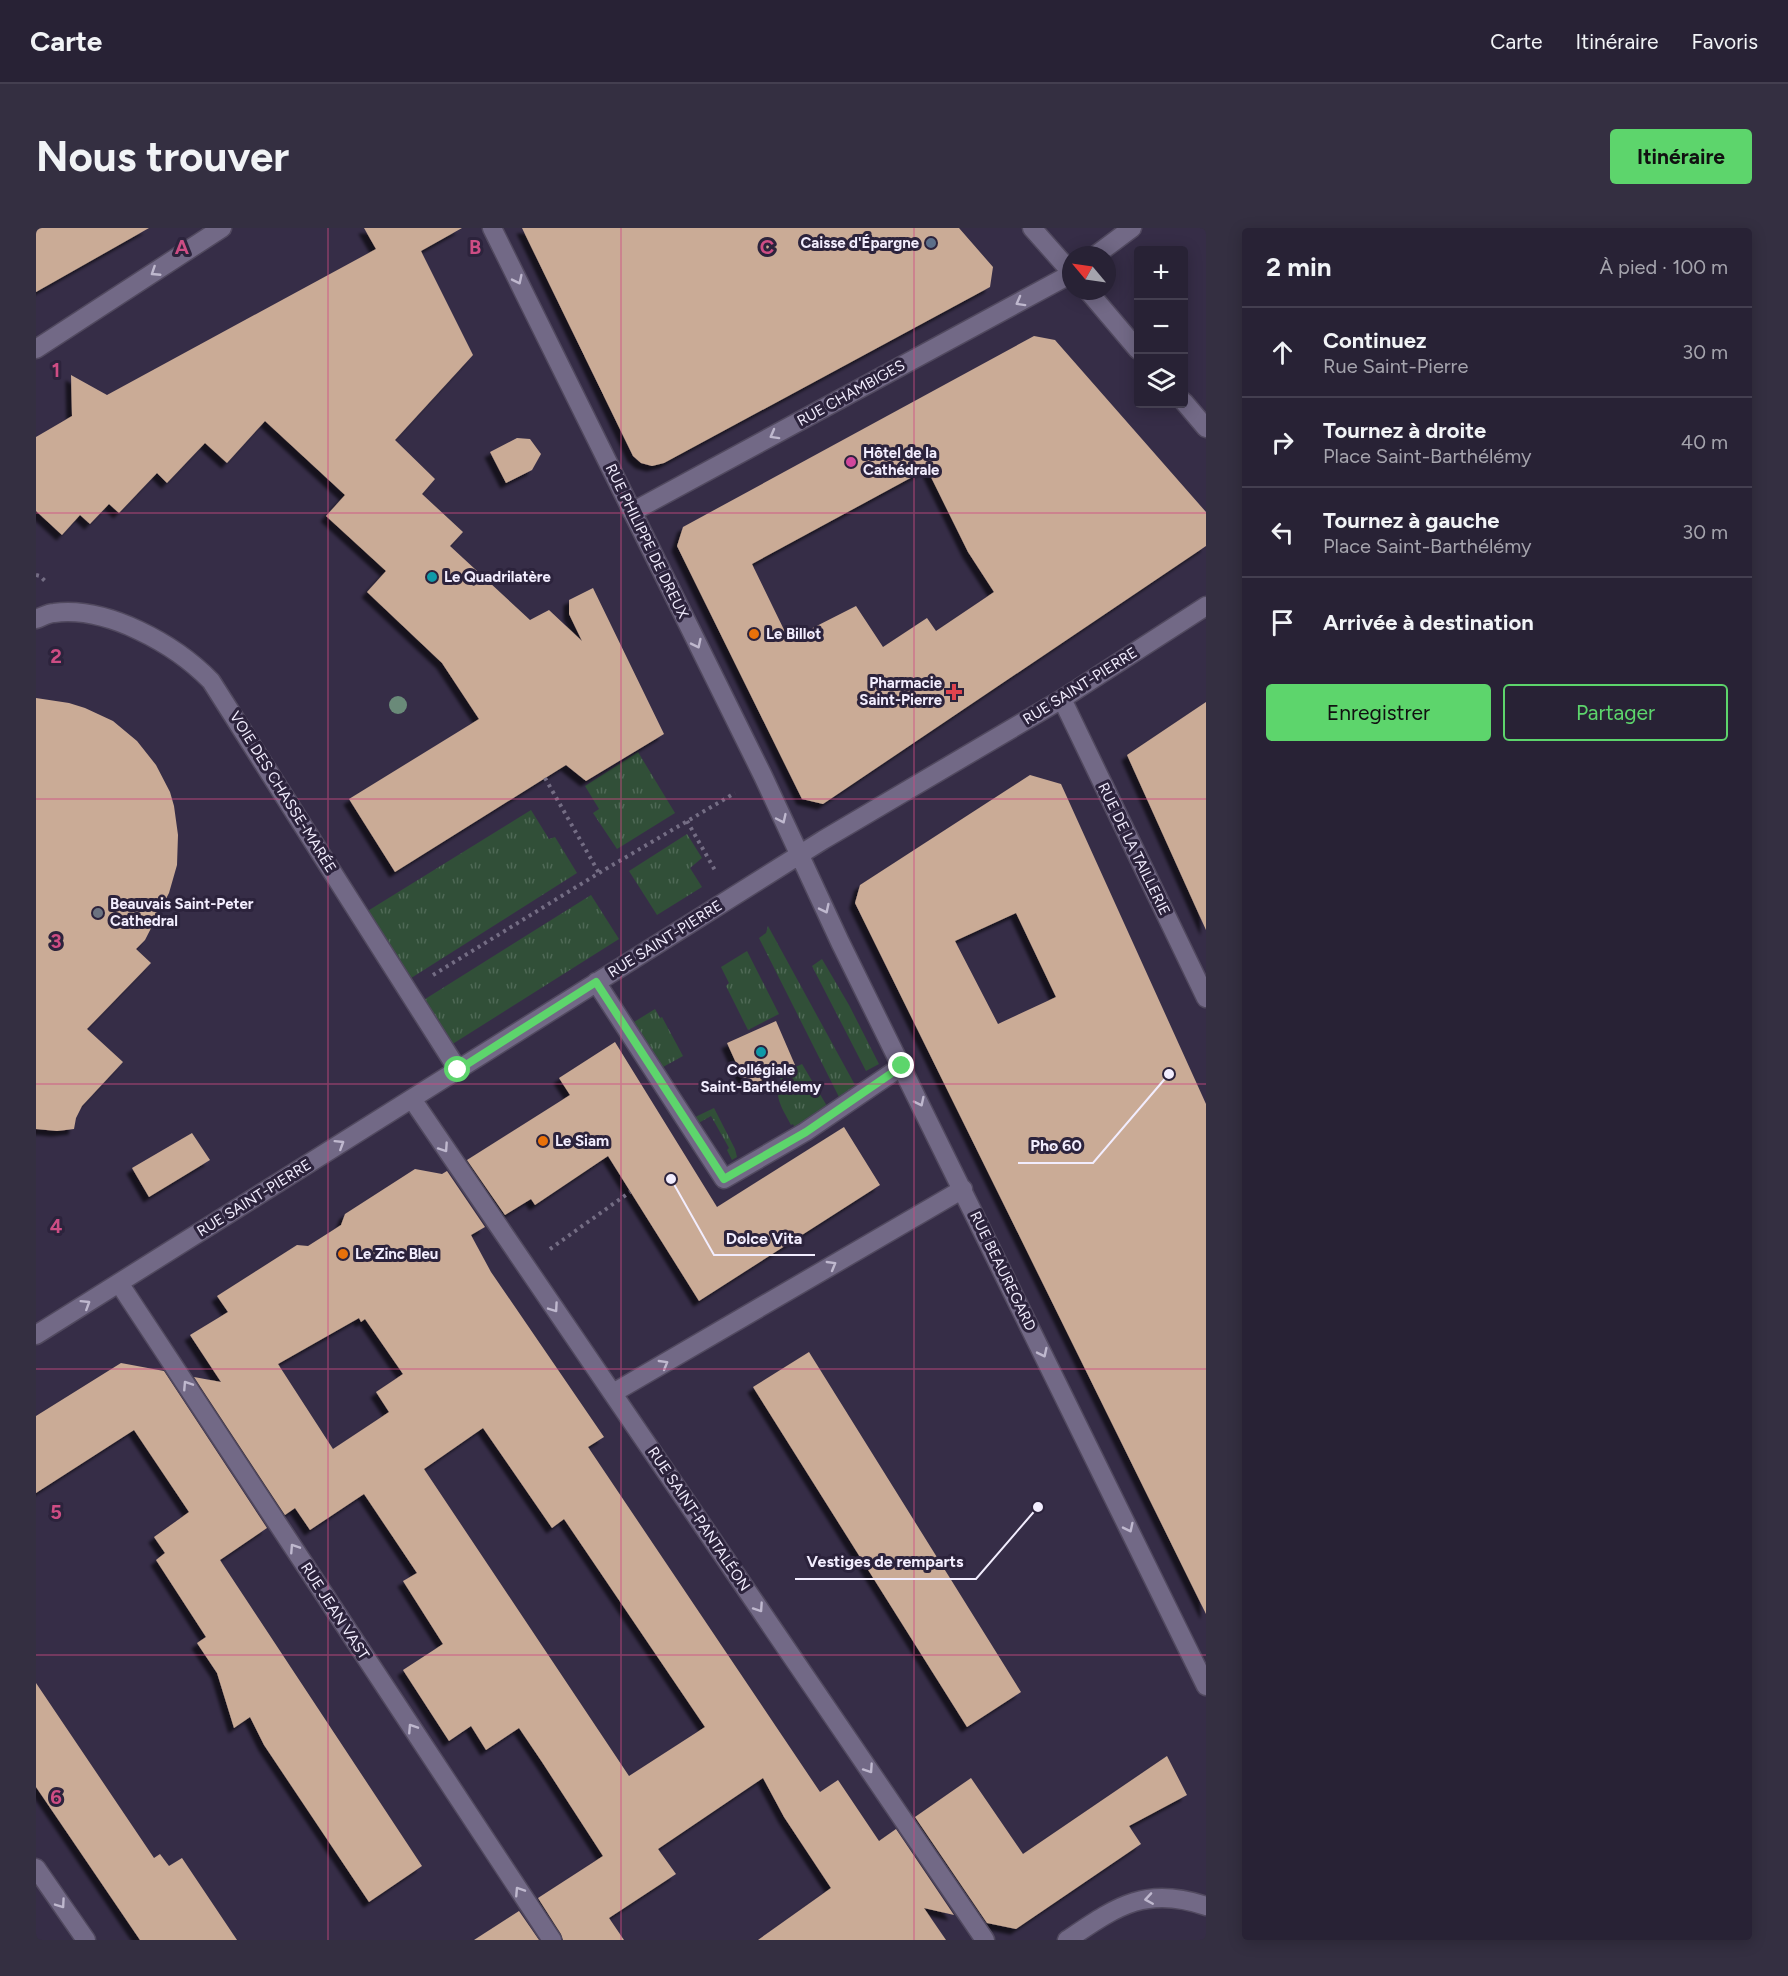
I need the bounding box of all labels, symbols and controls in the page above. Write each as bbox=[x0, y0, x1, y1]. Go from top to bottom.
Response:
text: Carte bbox=[30, 24, 102, 58]
text: Carte bbox=[1490, 29, 1543, 54]
text: Itinéraire bbox=[1576, 29, 1659, 54]
text: Favoris bbox=[1692, 29, 1758, 54]
button: Itinéraire bbox=[1610, 129, 1752, 184]
text: Nous trouver bbox=[36, 131, 289, 182]
place label: Caisse d'Épargne bbox=[800, 234, 920, 252]
text: A bbox=[175, 235, 190, 259]
text: B bbox=[469, 235, 481, 259]
text: C bbox=[760, 235, 774, 259]
marker: Caisse d'Épargne bbox=[924, 236, 938, 250]
north arrow bbox=[1062, 246, 1116, 300]
map controls bbox=[1134, 246, 1188, 408]
button: + bbox=[1134, 246, 1188, 300]
text: 2 min bbox=[1266, 251, 1332, 283]
text: À pied · 100 m bbox=[1600, 255, 1728, 279]
one-way arrow bbox=[151, 264, 161, 276]
one-way arrow bbox=[511, 274, 522, 285]
one-way arrow bbox=[1015, 294, 1026, 306]
button: − bbox=[1134, 300, 1188, 354]
text: Continuez bbox=[1323, 327, 1427, 354]
icon: ahead bbox=[1266, 336, 1299, 369]
text: 30 m bbox=[1682, 340, 1728, 364]
button: layers bbox=[1134, 354, 1188, 408]
text: Rue Saint-Pierre bbox=[1323, 354, 1468, 378]
street label: RUE CHAMBIGES bbox=[794, 356, 908, 430]
text: 1 bbox=[52, 358, 60, 382]
text: Tournez à droite bbox=[1323, 417, 1486, 444]
icon: right bbox=[1266, 426, 1299, 459]
one-way arrow bbox=[770, 428, 781, 439]
text: 40 m bbox=[1681, 430, 1728, 454]
place label: Hôtel de la Cathédrale bbox=[863, 444, 940, 479]
text: Place Saint-Barthélémy bbox=[1323, 444, 1532, 468]
marker: Hôtel de la Cathédrale bbox=[844, 455, 858, 469]
street label: RUE PHILIPPE DE DREUX bbox=[602, 461, 693, 622]
text: Tournez à gauche bbox=[1323, 507, 1499, 534]
icon: left bbox=[1266, 516, 1299, 549]
text: 30 m bbox=[1682, 520, 1728, 544]
text: Place Saint-Barthélémy bbox=[1323, 534, 1532, 558]
place label: Le Quadrilatère bbox=[444, 568, 551, 586]
marker: Le Quadrilatère bbox=[425, 570, 439, 584]
icon: arrive bbox=[1266, 606, 1299, 639]
text: Arrivée à destination bbox=[1323, 609, 1534, 636]
place label: Le Billot bbox=[766, 625, 821, 643]
marker: Le Billot bbox=[747, 627, 761, 641]
one-way arrow bbox=[690, 637, 702, 648]
text: 2 bbox=[50, 644, 62, 668]
street label: RUE SAINT-PIERRE bbox=[1019, 644, 1141, 728]
place label: Pharmacie Saint-Pierre bbox=[859, 674, 943, 709]
button: Enregistrer bbox=[1266, 684, 1491, 741]
button: Partager bbox=[1503, 684, 1728, 741]
marker: Pharmacie Saint-Pierre bbox=[947, 685, 961, 699]
street label: VOIE DES CHASSE-MARÉE bbox=[226, 708, 340, 876]
street label: RUE DE LA TAILLERIE bbox=[1094, 780, 1174, 918]
one-way arrow bbox=[775, 813, 787, 824]
place label: Beauvais Saint-Peter Cathedral bbox=[110, 895, 254, 930]
street label: RUE SAINT-PIERRE bbox=[604, 897, 726, 981]
one-way arrow bbox=[817, 902, 829, 913]
marker: Beauvais Saint-Peter Cathedral bbox=[91, 906, 105, 920]
text: 3 bbox=[50, 929, 62, 953]
marker: Collégiale Saint-Barthélemy bbox=[754, 1045, 768, 1059]
route end bbox=[888, 1052, 914, 1078]
route start bbox=[444, 1056, 470, 1082]
place label: Collégiale Saint-Barthélemy bbox=[700, 1061, 822, 1096]
one-way arrow bbox=[913, 1096, 924, 1107]
callout: Pho 60 bbox=[1018, 1129, 1093, 1163]
place label: Le Siam bbox=[555, 1132, 609, 1150]
marker: Le Siam bbox=[536, 1134, 550, 1148]
text: Pho 60 bbox=[1030, 1136, 1082, 1155]
one-way arrow bbox=[333, 1141, 344, 1152]
one-way arrow bbox=[437, 1141, 448, 1152]
street label: RUE SAINT-PIERRE bbox=[193, 1156, 315, 1240]
street label: RUE BEAUREGARD bbox=[966, 1208, 1040, 1334]
text: 4 bbox=[50, 1214, 63, 1238]
callout: Dolce Vita bbox=[714, 1221, 815, 1255]
text: Dolce Vita bbox=[726, 1229, 802, 1248]
place label: Le Zinc Bleu bbox=[355, 1245, 438, 1263]
marker: Le Zinc Bleu bbox=[336, 1247, 350, 1261]
one-way arrow bbox=[826, 1261, 836, 1273]
one-way arrow bbox=[79, 1300, 90, 1311]
one-way arrow bbox=[547, 1302, 558, 1313]
one-way arrow bbox=[1036, 1346, 1048, 1357]
one-way arrow bbox=[657, 1360, 668, 1371]
one-way arrow bbox=[183, 1380, 194, 1391]
street label: RUE SAINT-PANTALÉON bbox=[644, 1444, 754, 1594]
text: 5 bbox=[50, 1500, 62, 1524]
one-way arrow bbox=[1121, 1522, 1133, 1533]
one-way arrow bbox=[290, 1543, 301, 1554]
callout: Vestiges de remparts bbox=[795, 1545, 976, 1579]
text: Vestiges de remparts bbox=[807, 1552, 964, 1571]
street label: RUE JEAN VAST bbox=[297, 1559, 373, 1663]
one-way arrow bbox=[752, 1601, 763, 1612]
one-way arrow bbox=[408, 1724, 420, 1734]
one-way arrow bbox=[862, 1763, 873, 1774]
text: 6 bbox=[50, 1785, 62, 1809]
one-way arrow bbox=[515, 1887, 527, 1897]
one-way arrow bbox=[1144, 1892, 1154, 1905]
one-way arrow bbox=[54, 1897, 65, 1908]

